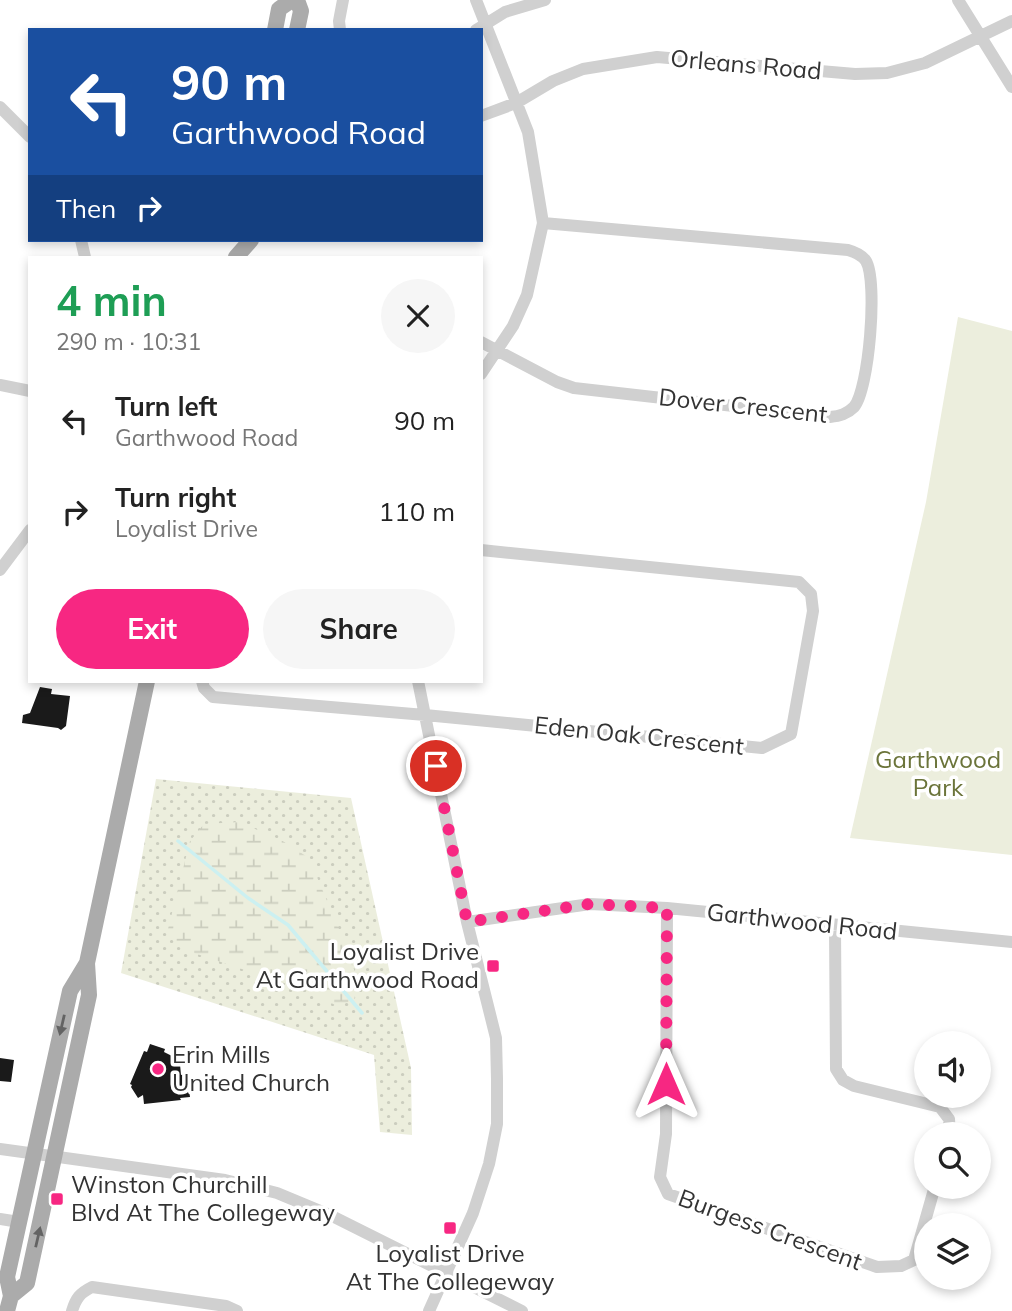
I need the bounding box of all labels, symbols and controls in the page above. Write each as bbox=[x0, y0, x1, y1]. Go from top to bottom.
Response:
street label: Orleans Road bbox=[669, 42, 823, 86]
text: 90 m bbox=[171, 51, 287, 112]
icon: left bbox=[56, 56, 147, 147]
text: Garthwood Road bbox=[171, 112, 426, 152]
icon: right bbox=[130, 189, 168, 227]
text: Then bbox=[56, 192, 116, 225]
text: 4 min bbox=[56, 274, 167, 327]
button: close bbox=[381, 279, 455, 353]
text: 290 m · 10:31 bbox=[56, 327, 201, 356]
street label: Dover Crescent bbox=[657, 381, 829, 429]
text: Turn left bbox=[115, 390, 217, 423]
icon: left bbox=[56, 402, 94, 440]
text: 90 m bbox=[394, 404, 455, 437]
text: Garthwood Road bbox=[115, 423, 298, 452]
text: Turn right bbox=[115, 481, 236, 514]
icon: right bbox=[56, 493, 94, 531]
text: 110 m bbox=[379, 495, 455, 528]
text: Loyalist Drive bbox=[115, 514, 258, 543]
button: Exit bbox=[56, 589, 249, 669]
button: Share bbox=[263, 589, 455, 669]
street label: Eden Oak Crescent bbox=[533, 709, 745, 761]
pin bbox=[406, 736, 466, 796]
park label: Garthwood Park bbox=[875, 744, 1001, 802]
icon: arrive bbox=[417, 747, 455, 785]
street label: Garthwood Road bbox=[705, 896, 899, 946]
place label: Loyalist Drive At Garthwood Road bbox=[256, 936, 479, 994]
marker: Loyalist Drive At Garthwood Road bbox=[485, 958, 501, 974]
one-way arrow bbox=[56, 1014, 67, 1036]
map controls bbox=[914, 1031, 991, 1290]
button: sound bbox=[914, 1031, 991, 1108]
place label: Erin Mills United Church bbox=[172, 1039, 330, 1097]
position arrow bbox=[629, 1047, 703, 1121]
marker: Erin Mills United Church bbox=[150, 1061, 166, 1077]
button: search bbox=[914, 1122, 991, 1199]
place label: Winston Churchill Blvd At The Collegeway bbox=[71, 1169, 335, 1227]
street label: Burgess Crescent bbox=[674, 1182, 866, 1276]
marker: Winston Churchill Blvd At The Collegeway bbox=[49, 1191, 65, 1207]
button: layers bbox=[914, 1213, 991, 1290]
marker: Loyalist Drive At The Collegeway bbox=[442, 1220, 458, 1236]
one-way arrow bbox=[32, 1226, 43, 1248]
place label: Loyalist Drive At The Collegeway bbox=[346, 1238, 555, 1296]

